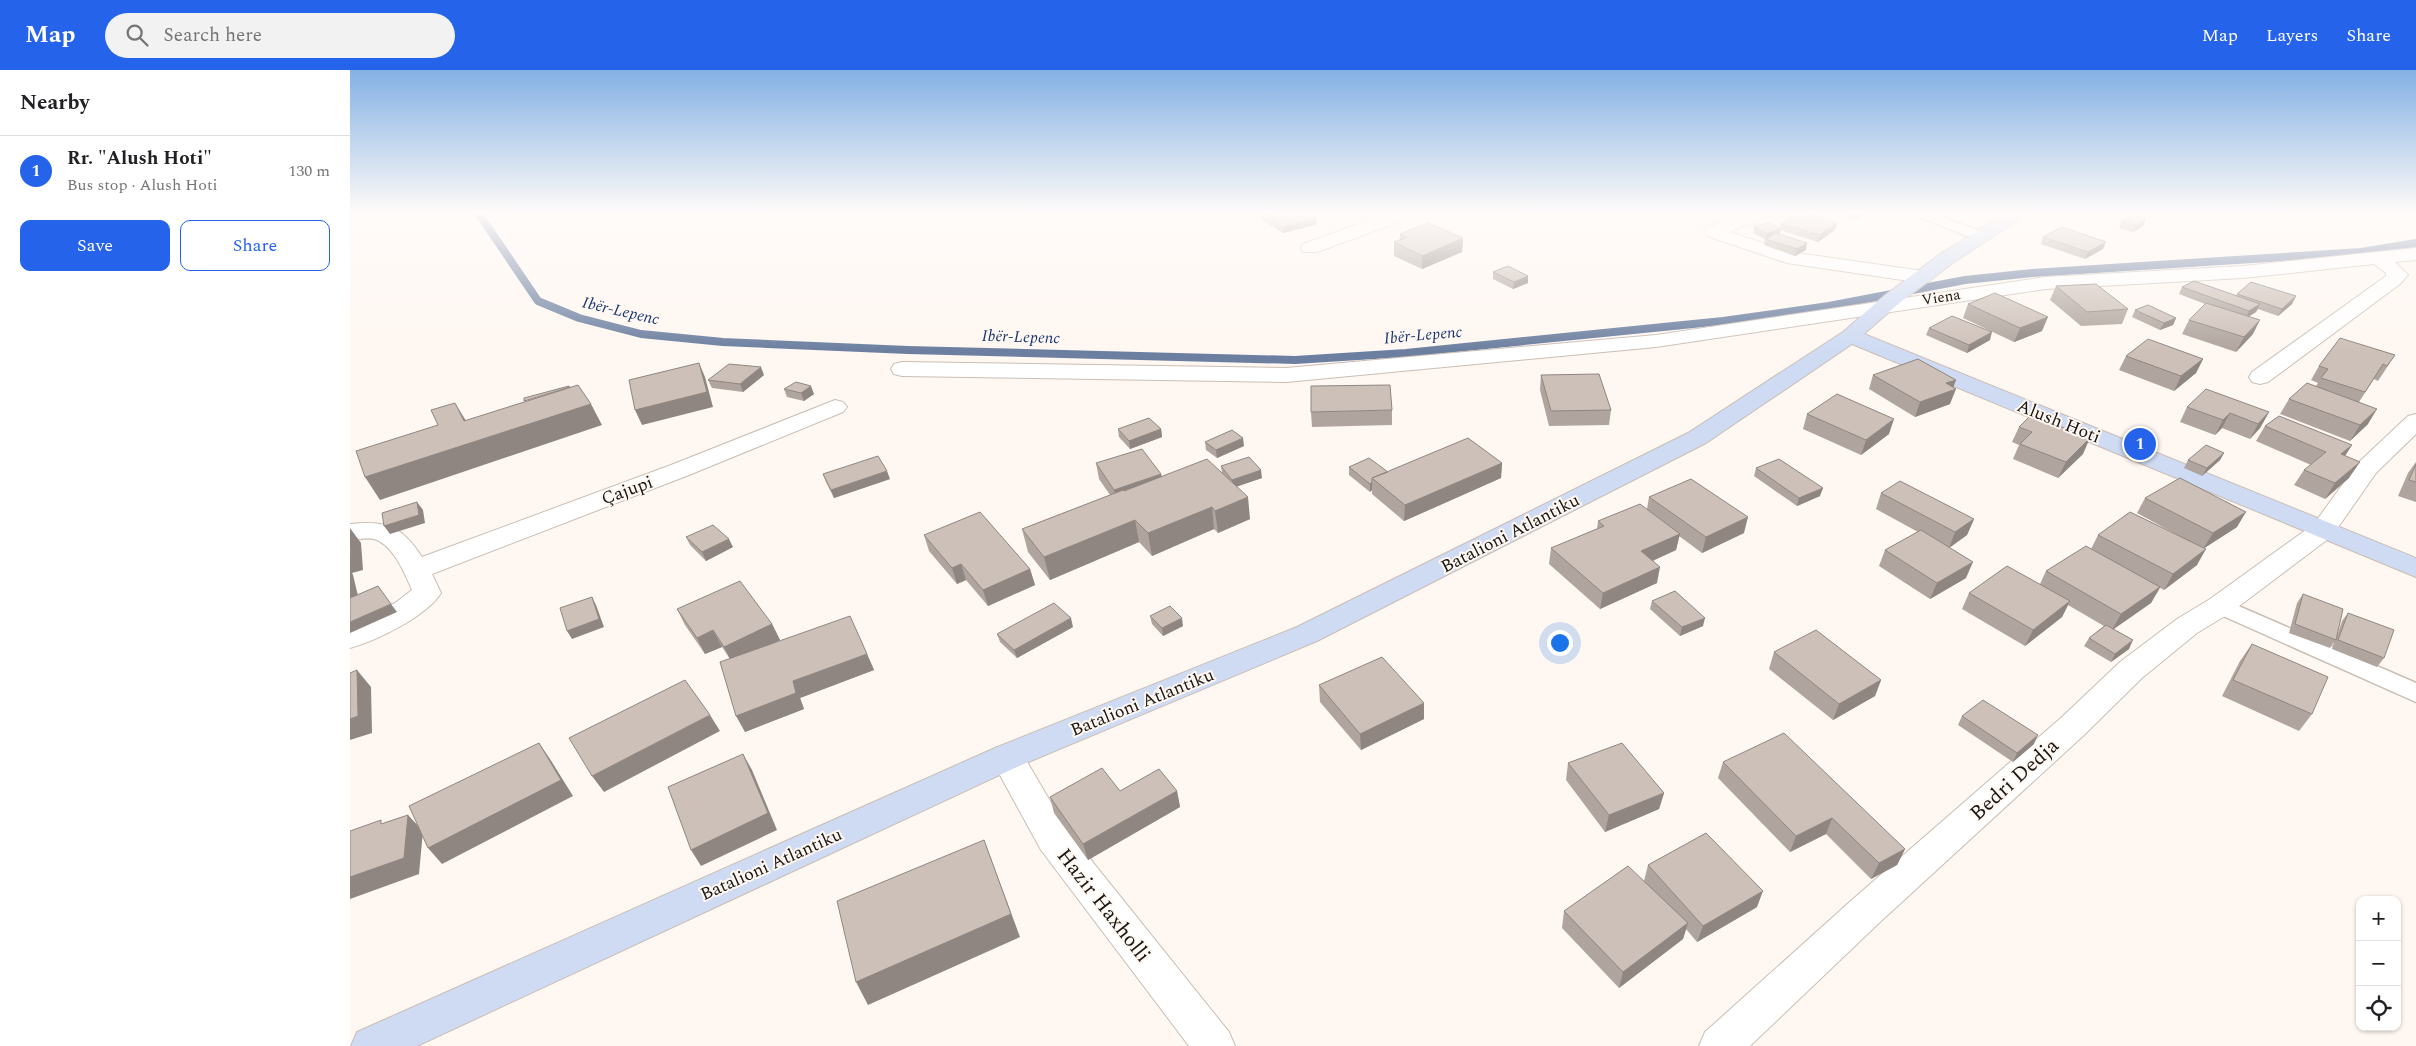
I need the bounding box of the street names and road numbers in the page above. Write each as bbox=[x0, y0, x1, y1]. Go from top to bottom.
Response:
street label: Viena bbox=[1920, 283, 1963, 312]
street label: Alush Hoti bbox=[2013, 393, 2105, 450]
street label: Çajupi bbox=[597, 469, 657, 512]
street label: Batalioni Atlantiku bbox=[1436, 487, 1584, 580]
street label: Batalioni Atlantiku bbox=[1066, 661, 1218, 744]
street label: Bedri Dedja bbox=[1963, 730, 2067, 829]
street label: Batalioni Atlantiku bbox=[696, 821, 846, 908]
street label: Hazir Haxholli bbox=[1048, 842, 1158, 970]

